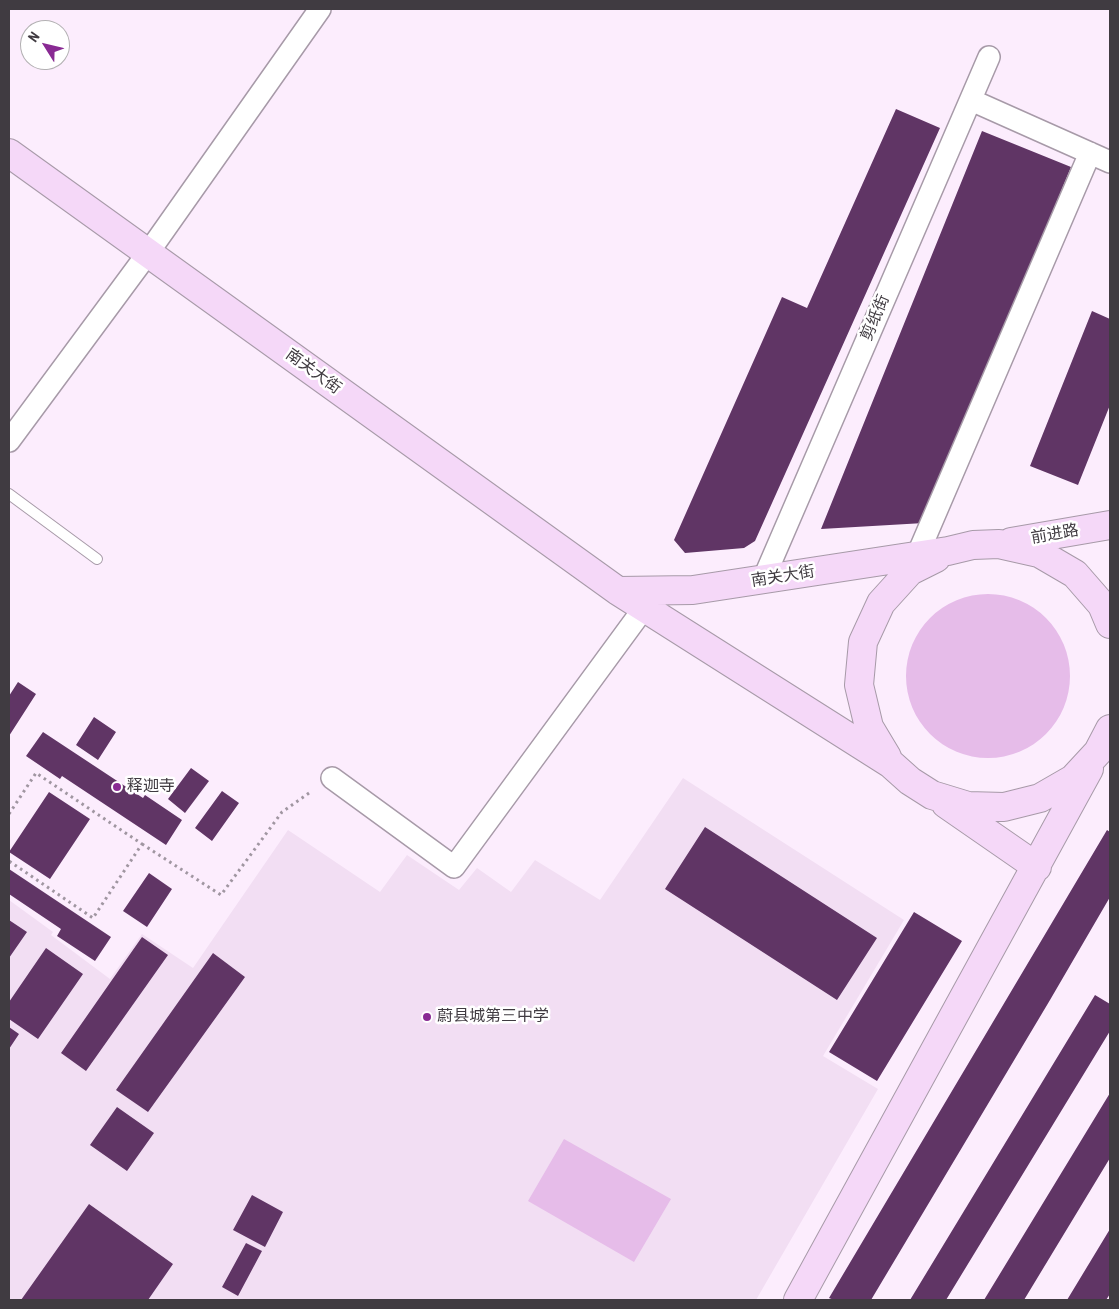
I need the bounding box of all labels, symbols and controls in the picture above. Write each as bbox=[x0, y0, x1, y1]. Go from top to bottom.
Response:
north arrow bbox=[20, 20, 70, 70]
text: N bbox=[25, 29, 43, 45]
street label: 剪纸街 bbox=[858, 292, 894, 344]
street label: 南关大街 bbox=[281, 345, 345, 399]
street label: 前进路 bbox=[1030, 521, 1080, 549]
street label: 南关大街 bbox=[750, 563, 816, 591]
place label: 释迦寺 bbox=[127, 777, 175, 797]
marker: 释迦寺 bbox=[111, 781, 123, 793]
place label: 蔚县城第三中学 bbox=[437, 1007, 549, 1027]
marker: 蔚县城第三中学 bbox=[421, 1011, 433, 1023]

